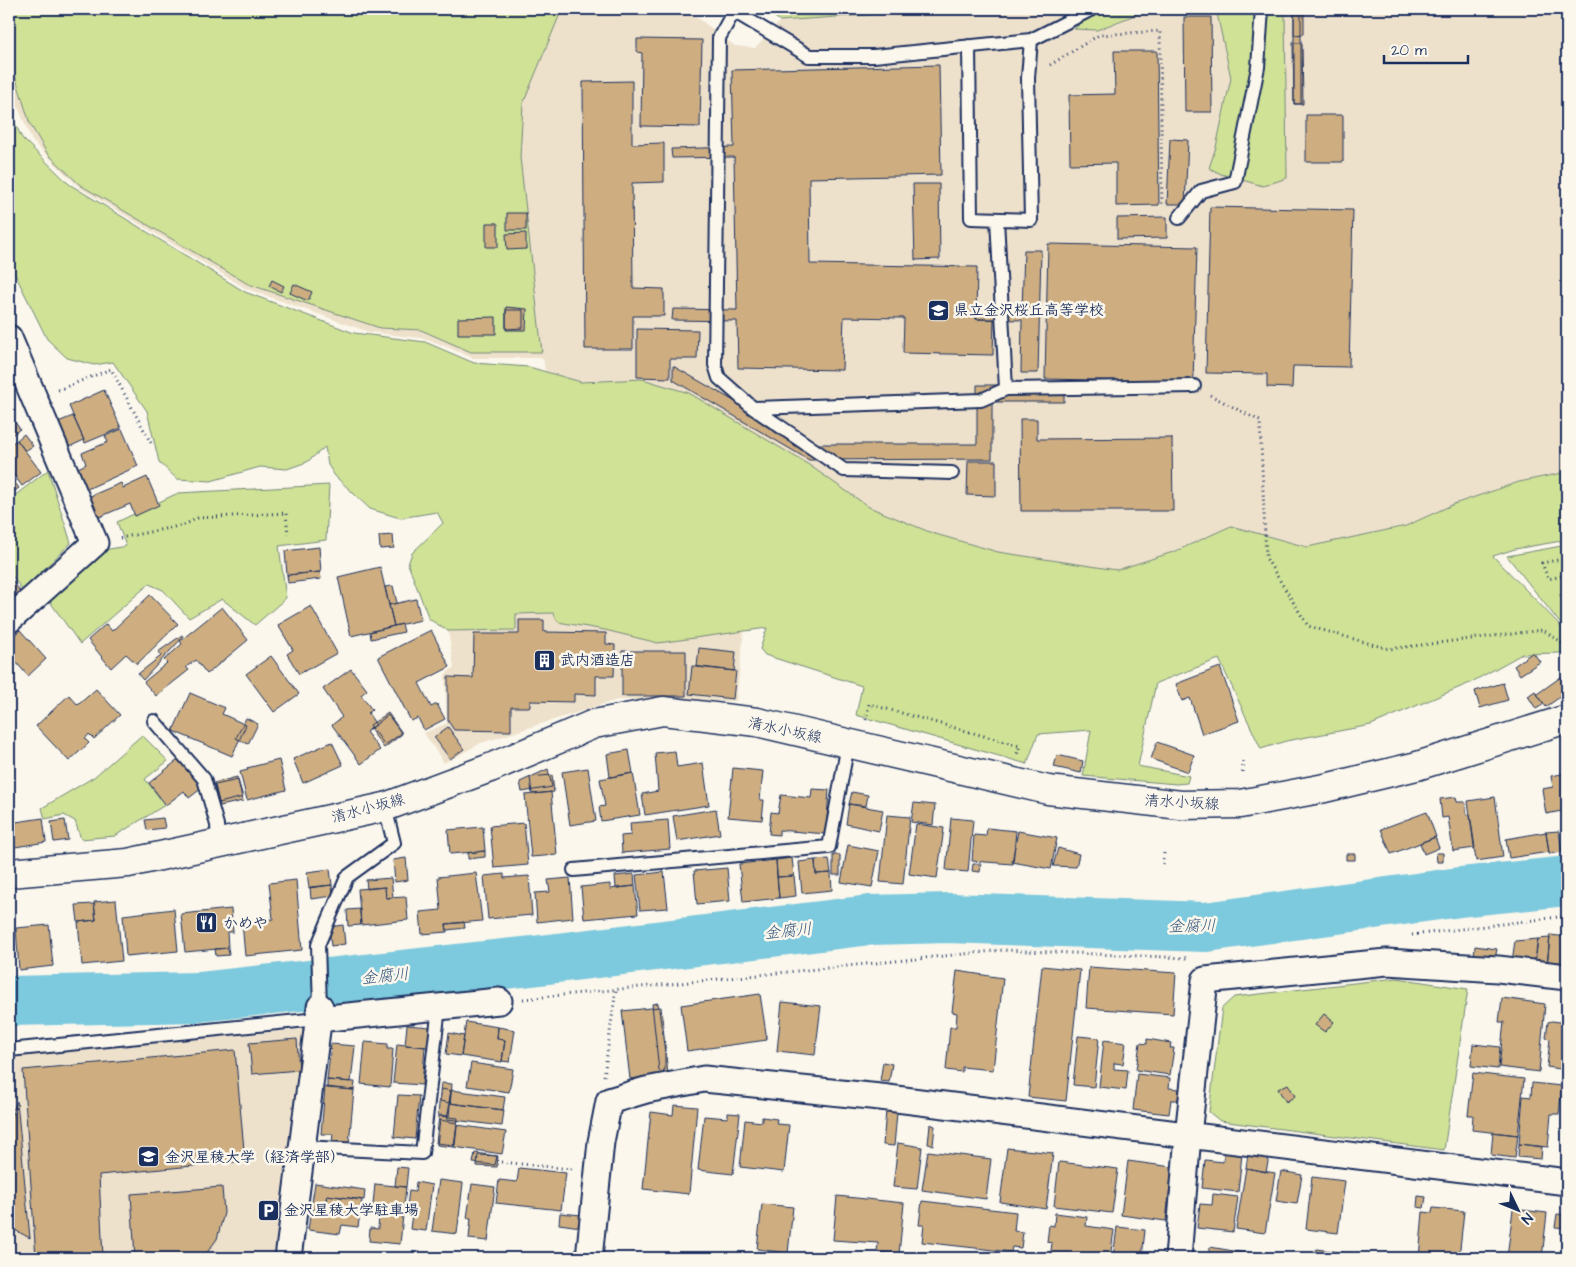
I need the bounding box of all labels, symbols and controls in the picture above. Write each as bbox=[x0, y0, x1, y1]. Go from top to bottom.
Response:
scale bar bbox=[1384, 32, 1467, 64]
text: 20 m bbox=[1391, 40, 1427, 61]
school or university icon: 県立金沢桜丘高等学校 bbox=[926, 298, 950, 322]
place label: 県立金沢桜丘高等学校 bbox=[954, 300, 1104, 321]
building icon: 武内酒造店 bbox=[532, 648, 556, 672]
place label: 武内酒造店 bbox=[560, 650, 635, 671]
street label: 清水小坂線 bbox=[746, 712, 824, 749]
street label: 清水小坂線 bbox=[329, 789, 407, 828]
street label: 清水小坂線 bbox=[1144, 790, 1220, 815]
restaurant icon: かめや bbox=[195, 911, 219, 935]
place label: かめや bbox=[223, 913, 268, 934]
water label: 金腐川 bbox=[1168, 915, 1216, 937]
water label: 金腐川 bbox=[763, 918, 813, 944]
water label: 金腐川 bbox=[360, 963, 410, 989]
school or university icon: 金沢星稜大学（経済学部） bbox=[137, 1145, 161, 1169]
place label: 金沢星稜大学（経済学部） bbox=[165, 1147, 345, 1168]
north arrow bbox=[1494, 1184, 1544, 1234]
parking icon: 金沢星稜大学駐車場 bbox=[256, 1198, 280, 1222]
place label: 金沢星稜大学駐車場 bbox=[284, 1200, 419, 1221]
text: N bbox=[1516, 1208, 1537, 1228]

